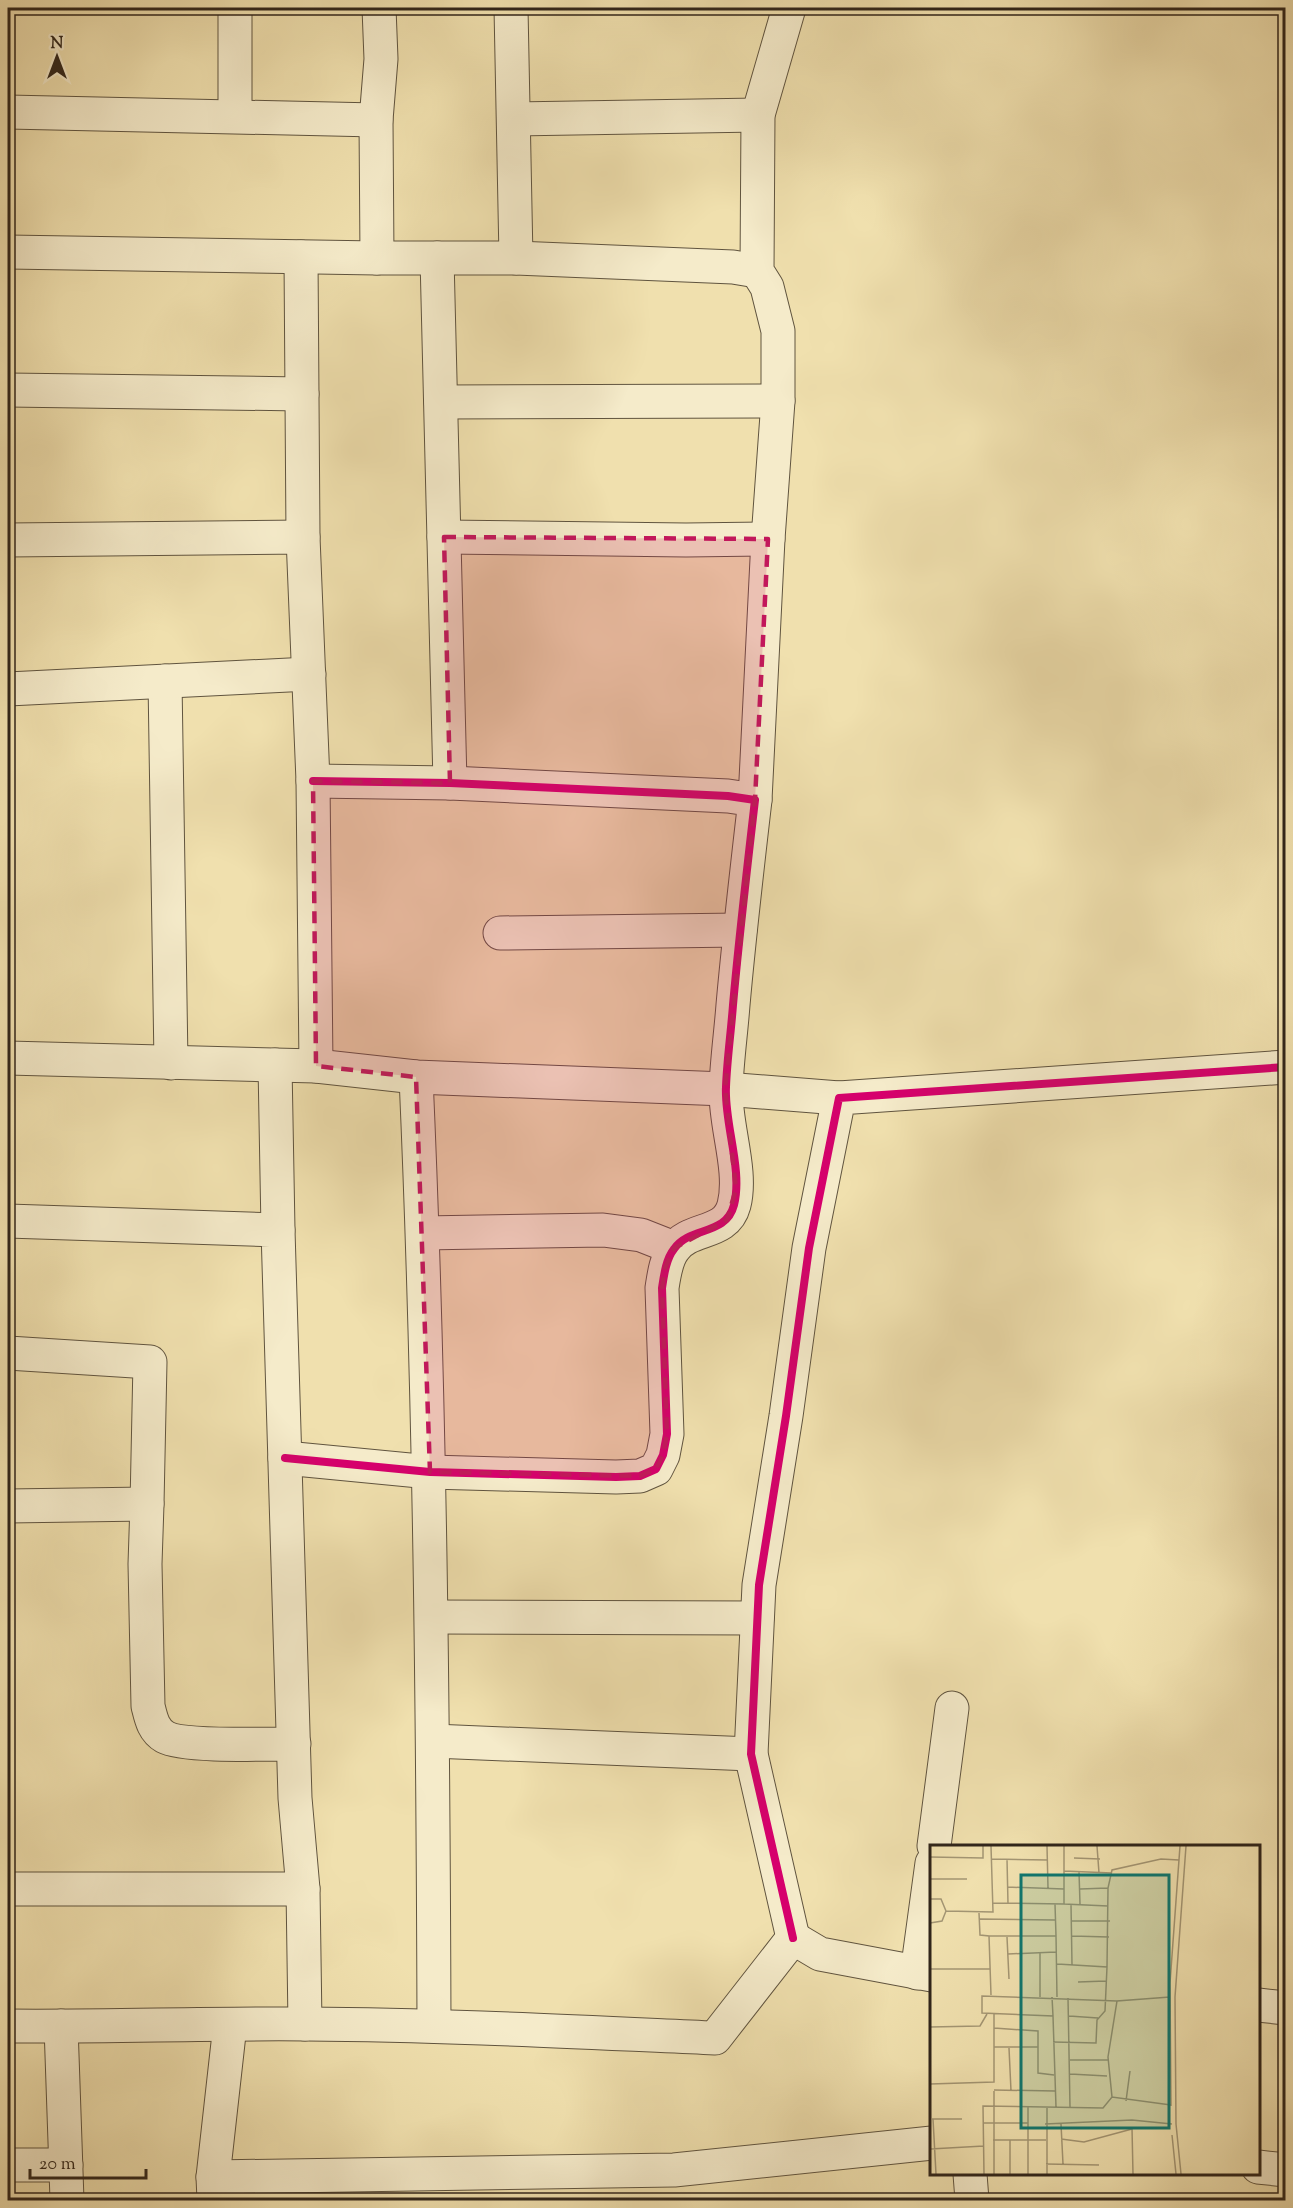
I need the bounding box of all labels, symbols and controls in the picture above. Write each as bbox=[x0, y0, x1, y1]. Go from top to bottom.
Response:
north arrow bbox=[27, 27, 87, 87]
text: N bbox=[51, 33, 64, 56]
inset map bbox=[930, 1845, 1260, 2175]
scale bar bbox=[30, 2142, 146, 2180]
text: 20 m bbox=[39, 2152, 76, 2178]

